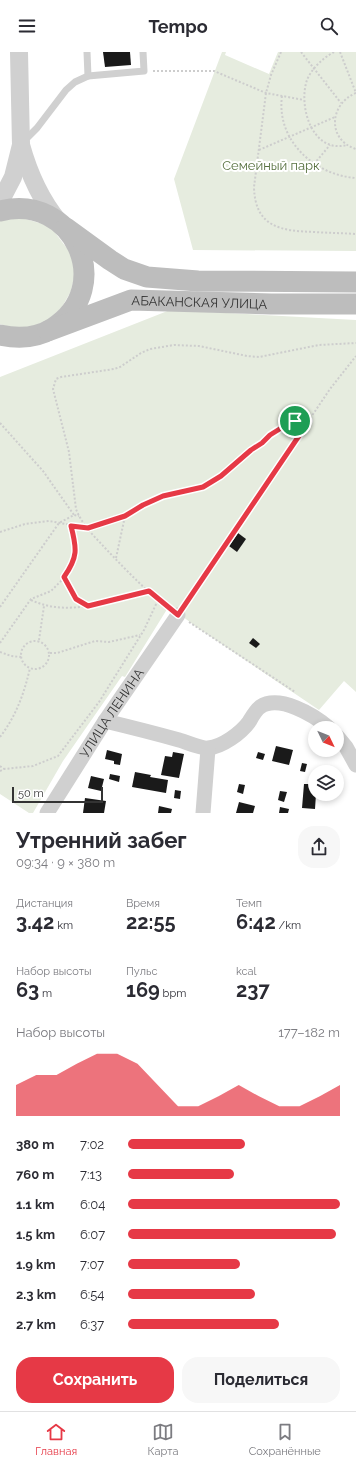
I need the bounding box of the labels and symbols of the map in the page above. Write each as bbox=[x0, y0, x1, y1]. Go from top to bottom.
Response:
park label: Семейный парк bbox=[222, 158, 320, 173]
street label: АБАКАНСКАЯ УЛИЦА bbox=[131, 293, 268, 311]
pin bbox=[278, 404, 312, 438]
street label: УЛИЦА ЛЕНИНА bbox=[76, 665, 147, 760]
north arrow bbox=[308, 721, 344, 757]
scale bar bbox=[12, 785, 103, 804]

